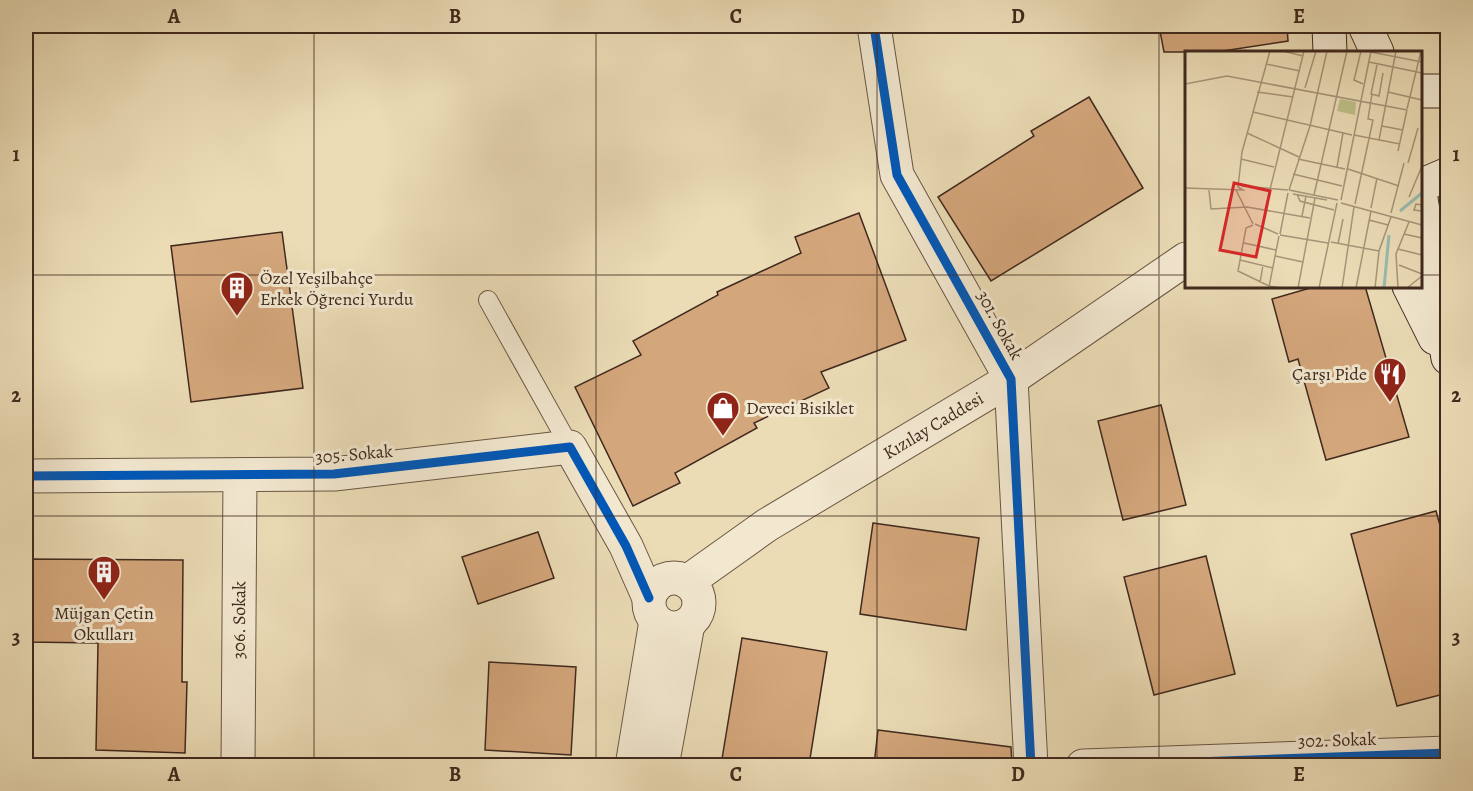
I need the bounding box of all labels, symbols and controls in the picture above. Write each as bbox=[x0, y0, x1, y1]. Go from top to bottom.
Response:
text: A bbox=[167, 3, 181, 30]
text: B bbox=[449, 3, 461, 30]
text: C bbox=[730, 3, 742, 30]
text: D bbox=[1011, 3, 1025, 30]
text: E bbox=[1293, 3, 1305, 30]
inset map bbox=[1185, 51, 1422, 288]
text: 1 bbox=[12, 141, 20, 168]
text: 1 bbox=[1452, 141, 1460, 168]
place label: Özel Yeşilbahçe Erkek Öğrenci Yurdu bbox=[260, 266, 414, 311]
building icon: Özel Yeşilbahçe Erkek Öğrenci Yurdu bbox=[219, 270, 255, 317]
street label: 301. Sokak bbox=[971, 286, 1029, 364]
restaurant icon: Çarşı Pide bbox=[1372, 356, 1408, 403]
place label: Çarşı Pide bbox=[1292, 362, 1367, 386]
text: 2 bbox=[11, 382, 21, 409]
text: 2 bbox=[1451, 382, 1461, 409]
street label: Kızılay Caddesi bbox=[879, 386, 988, 465]
shop icon: Deveci Bisiklet bbox=[705, 390, 741, 437]
place label: Deveci Bisiklet bbox=[746, 396, 854, 420]
street label: 305. Sokak bbox=[314, 439, 394, 469]
building icon: Müjgan Çetin Okulları bbox=[86, 554, 122, 601]
street label: 306. Sokak bbox=[227, 581, 251, 659]
place label: Müjgan Çetin Okulları bbox=[54, 601, 154, 646]
text: 3 bbox=[12, 624, 20, 651]
text: 3 bbox=[1452, 624, 1460, 651]
street label: 302. Sokak bbox=[1297, 727, 1377, 753]
text: A bbox=[167, 761, 181, 788]
text: B bbox=[449, 761, 461, 788]
text: C bbox=[730, 761, 742, 788]
text: D bbox=[1011, 761, 1025, 788]
text: E bbox=[1293, 761, 1305, 788]

